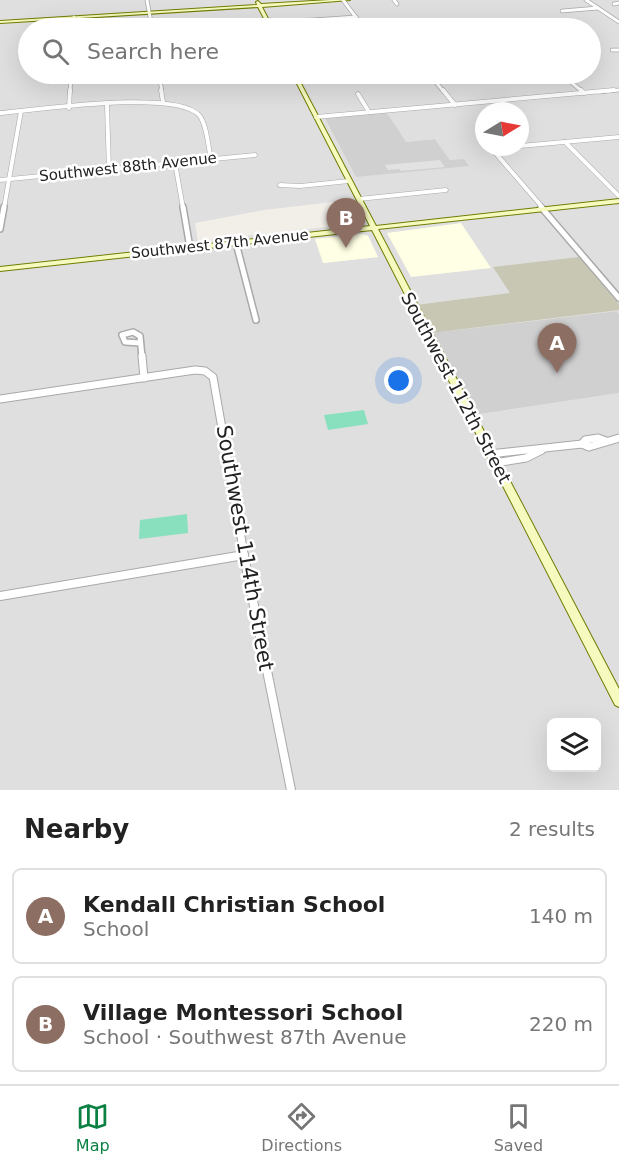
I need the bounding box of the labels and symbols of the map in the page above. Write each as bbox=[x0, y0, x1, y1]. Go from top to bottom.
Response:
north arrow bbox=[475, 102, 529, 156]
street label: Southwest 88th Avenue bbox=[38, 149, 218, 185]
pin: B bbox=[326, 198, 366, 248]
street label: Southwest 87th Avenue bbox=[130, 226, 310, 262]
street label: Southwest 112th Street bbox=[397, 289, 516, 487]
pin: A bbox=[538, 324, 576, 373]
your location bbox=[384, 366, 413, 395]
street label: Southwest 114th Street bbox=[212, 423, 278, 673]

